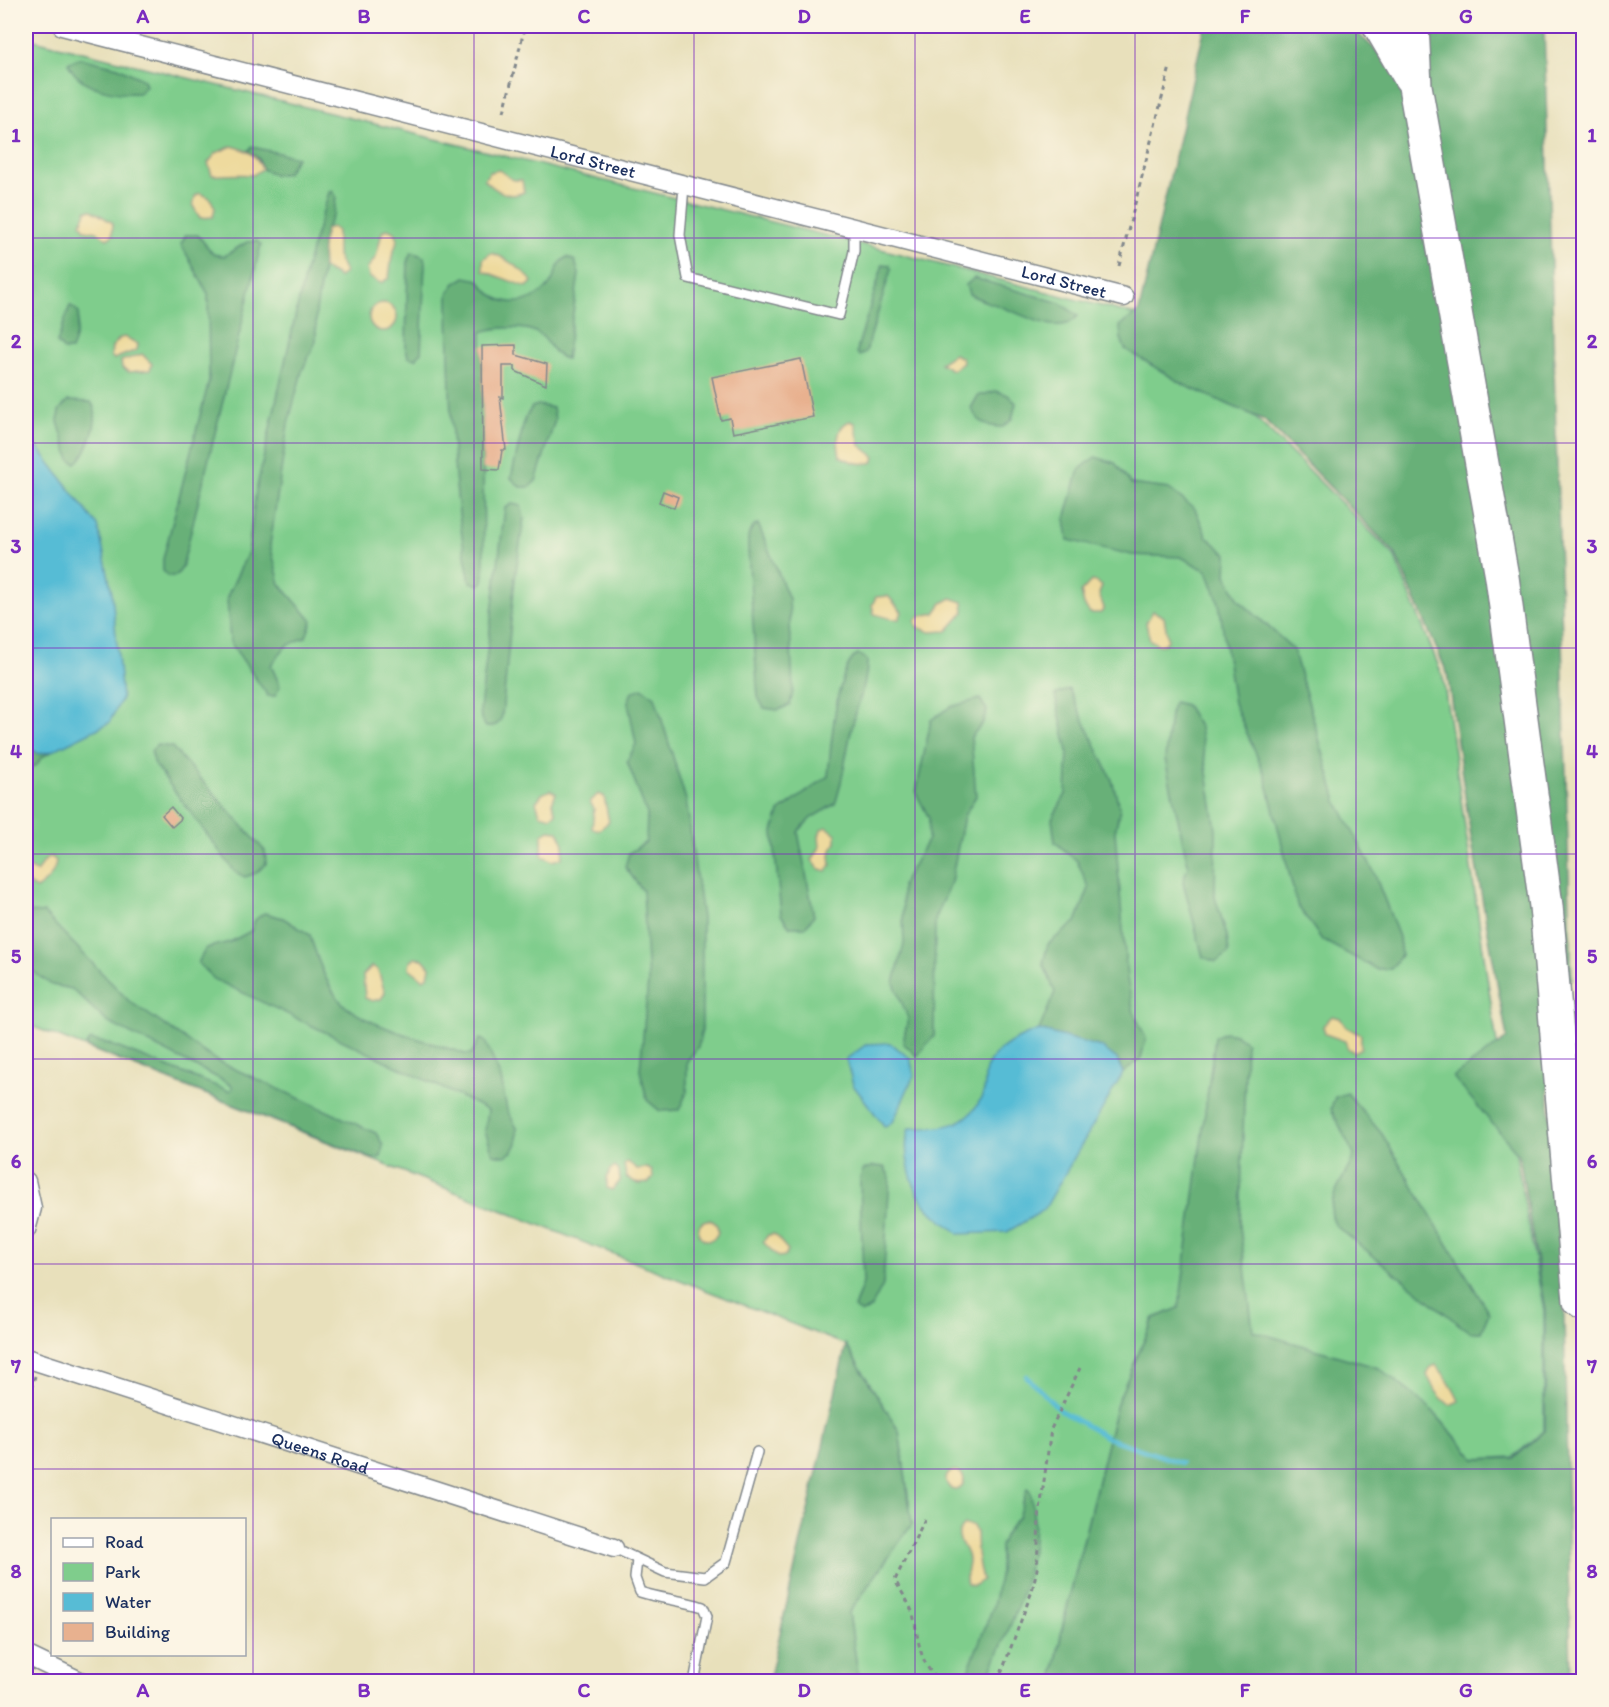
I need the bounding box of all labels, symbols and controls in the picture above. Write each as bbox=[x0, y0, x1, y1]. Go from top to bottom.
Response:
text: A bbox=[136, 4, 150, 28]
text: B bbox=[358, 4, 371, 28]
text: C bbox=[578, 4, 591, 28]
text: D bbox=[797, 4, 811, 28]
text: E bbox=[1019, 4, 1031, 28]
text: F bbox=[1240, 4, 1251, 28]
text: G bbox=[1459, 4, 1473, 28]
text: 1 bbox=[11, 123, 21, 147]
text: 1 bbox=[1587, 123, 1597, 147]
street label: Lord Street bbox=[548, 140, 638, 183]
street label: Lord Street bbox=[1019, 260, 1109, 303]
text: 2 bbox=[11, 329, 22, 353]
text: 2 bbox=[1587, 329, 1598, 353]
text: 3 bbox=[11, 534, 22, 558]
text: 3 bbox=[1587, 534, 1598, 558]
text: 4 bbox=[10, 739, 22, 763]
text: 4 bbox=[1586, 739, 1598, 763]
text: 5 bbox=[11, 944, 22, 968]
text: 5 bbox=[1587, 944, 1598, 968]
text: 6 bbox=[11, 1149, 22, 1173]
text: 6 bbox=[1587, 1149, 1598, 1173]
text: 7 bbox=[10, 1354, 21, 1378]
text: 7 bbox=[1586, 1354, 1597, 1378]
street label: Queens Road bbox=[269, 1427, 372, 1479]
legend bbox=[51, 1518, 246, 1656]
text: Road bbox=[105, 1531, 144, 1553]
text: 8 bbox=[11, 1559, 22, 1583]
text: 8 bbox=[1587, 1559, 1598, 1583]
text: Park bbox=[105, 1561, 140, 1583]
text: Water bbox=[105, 1591, 151, 1613]
text: Building bbox=[105, 1621, 171, 1643]
text: A bbox=[136, 1678, 150, 1702]
text: B bbox=[358, 1678, 371, 1702]
text: C bbox=[578, 1678, 591, 1702]
text: D bbox=[797, 1678, 811, 1702]
text: E bbox=[1019, 1678, 1031, 1702]
text: F bbox=[1240, 1678, 1251, 1702]
text: G bbox=[1459, 1678, 1473, 1702]

